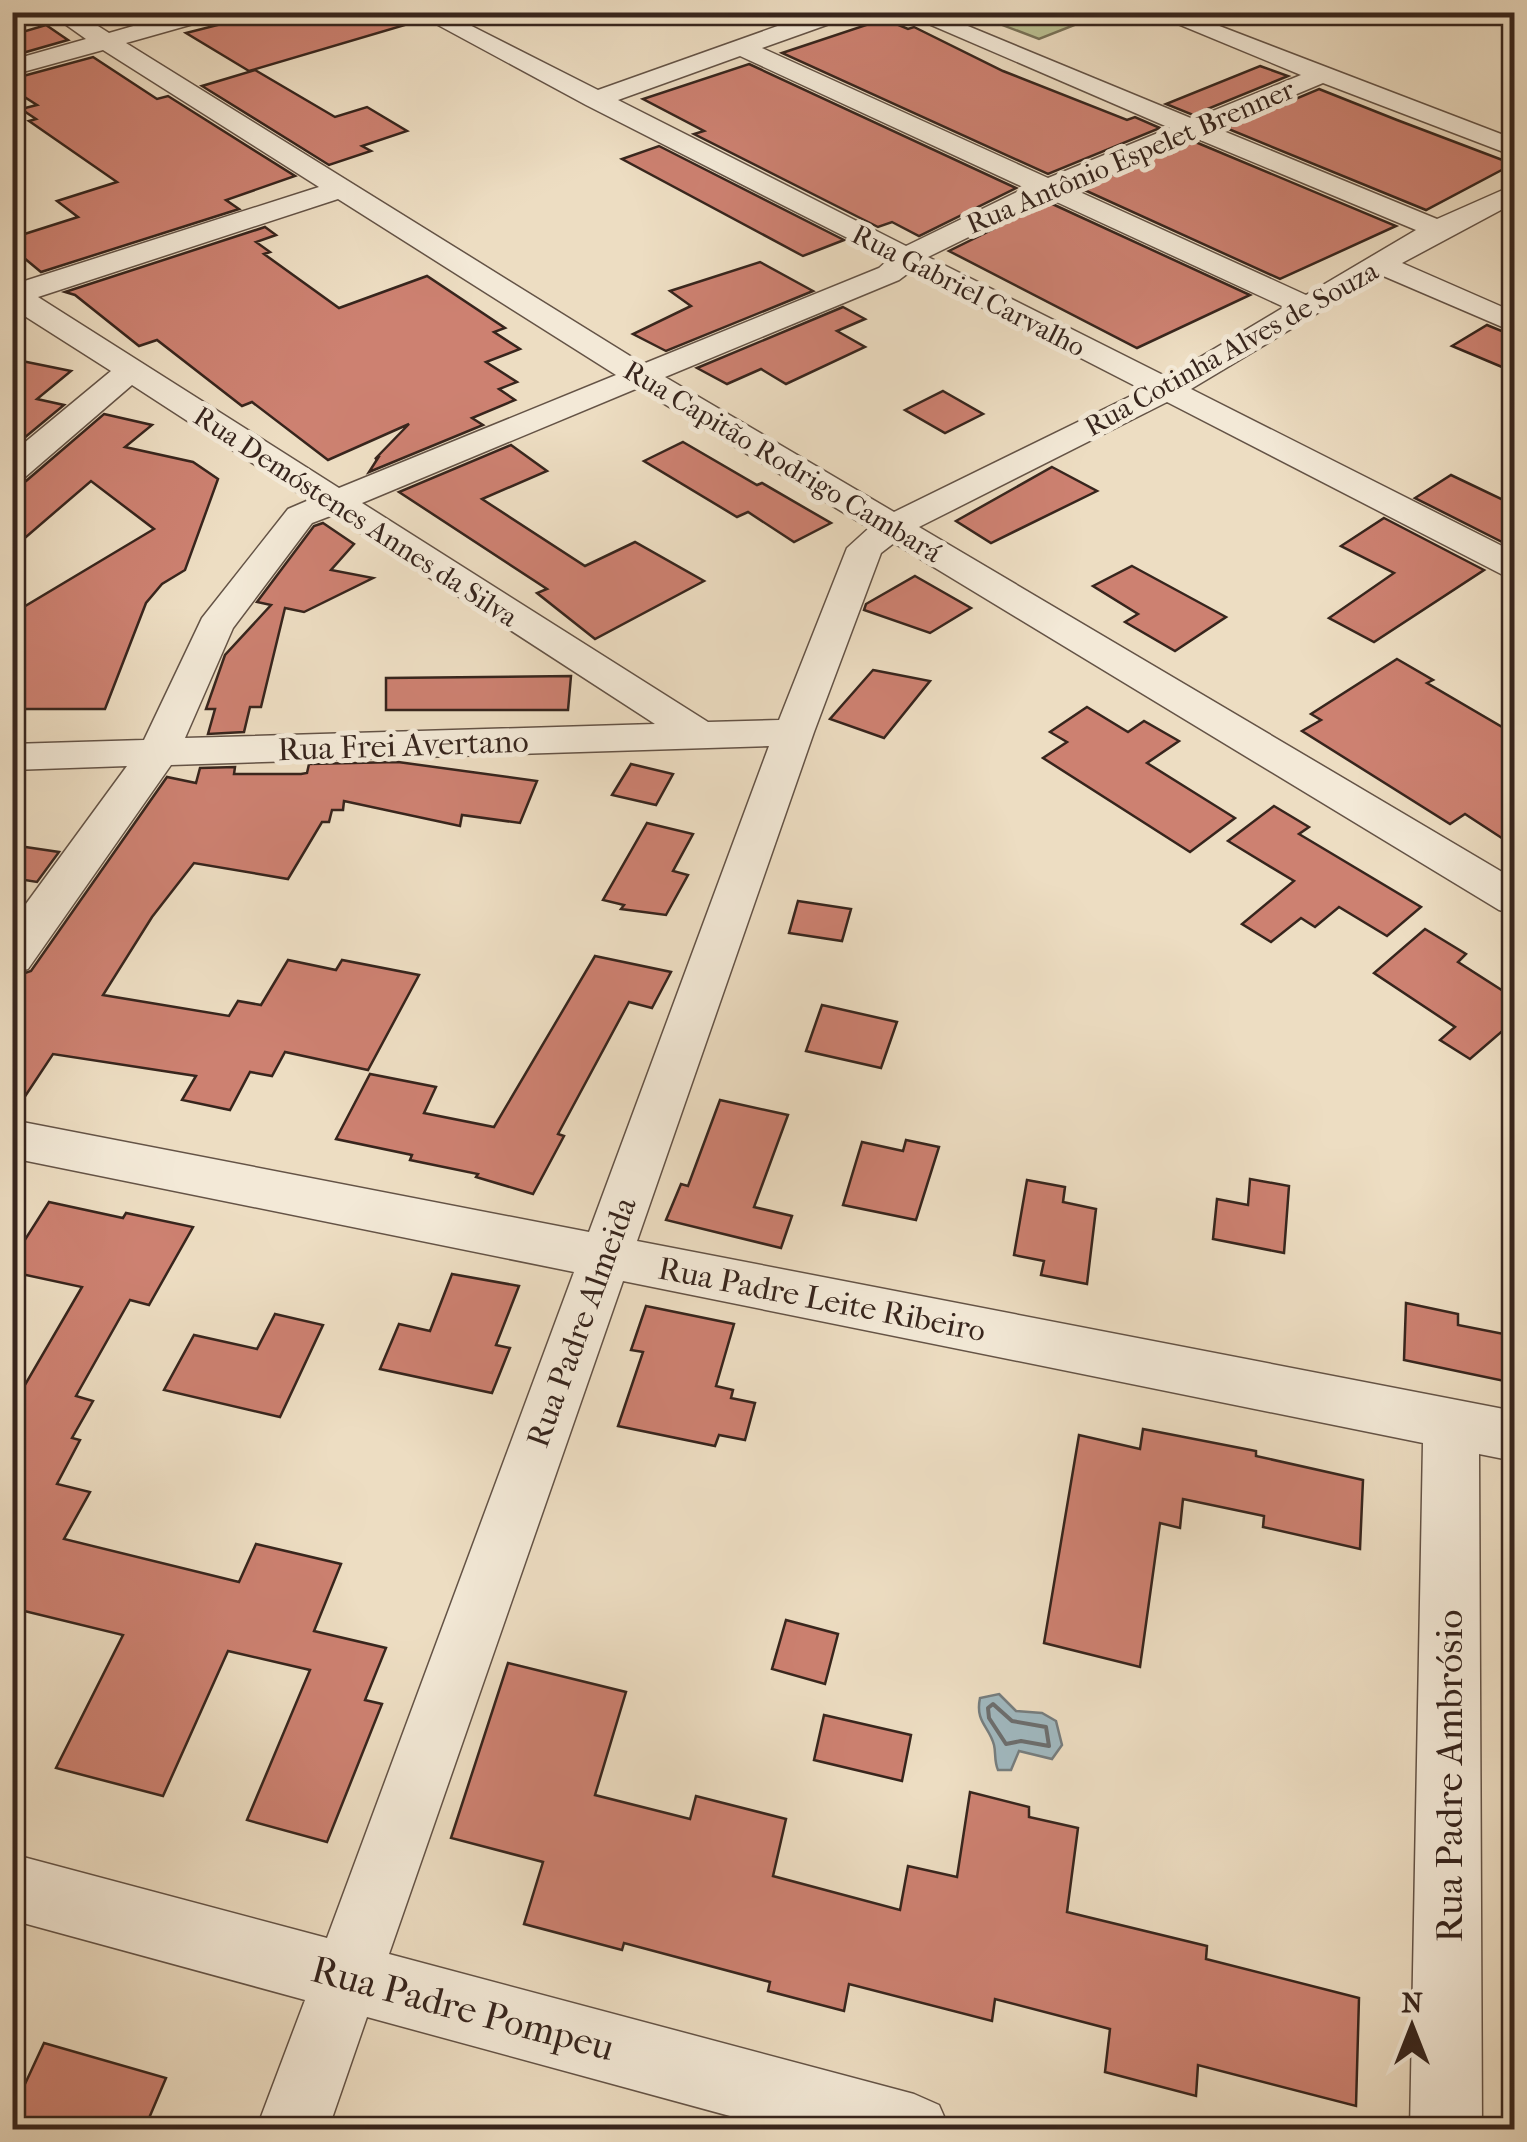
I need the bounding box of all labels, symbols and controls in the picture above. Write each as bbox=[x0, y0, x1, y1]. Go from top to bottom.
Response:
street label: Rua Antônio Espelet Brenner bbox=[961, 72, 1299, 241]
street label: Rua Gabriel Carvalho bbox=[847, 217, 1091, 364]
street label: Rua Cotinha Alves de Souza bbox=[1079, 253, 1385, 443]
street label: Rua Capitão Rodrigo Cambará bbox=[618, 353, 948, 570]
street label: Rua Demóstenes Annes da Silva bbox=[188, 399, 525, 634]
street label: Rua Frei Avertano bbox=[277, 723, 529, 768]
street label: Rua Padre Almeida bbox=[519, 1191, 644, 1452]
street label: Rua Padre Leite Ribeiro bbox=[655, 1250, 989, 1349]
street label: Rua Padre Ambrósio bbox=[1427, 1609, 1472, 1943]
street label: Rua Padre Pompeu bbox=[307, 1946, 619, 2071]
north arrow bbox=[1362, 1977, 1462, 2077]
text: N bbox=[1401, 1986, 1423, 2019]

